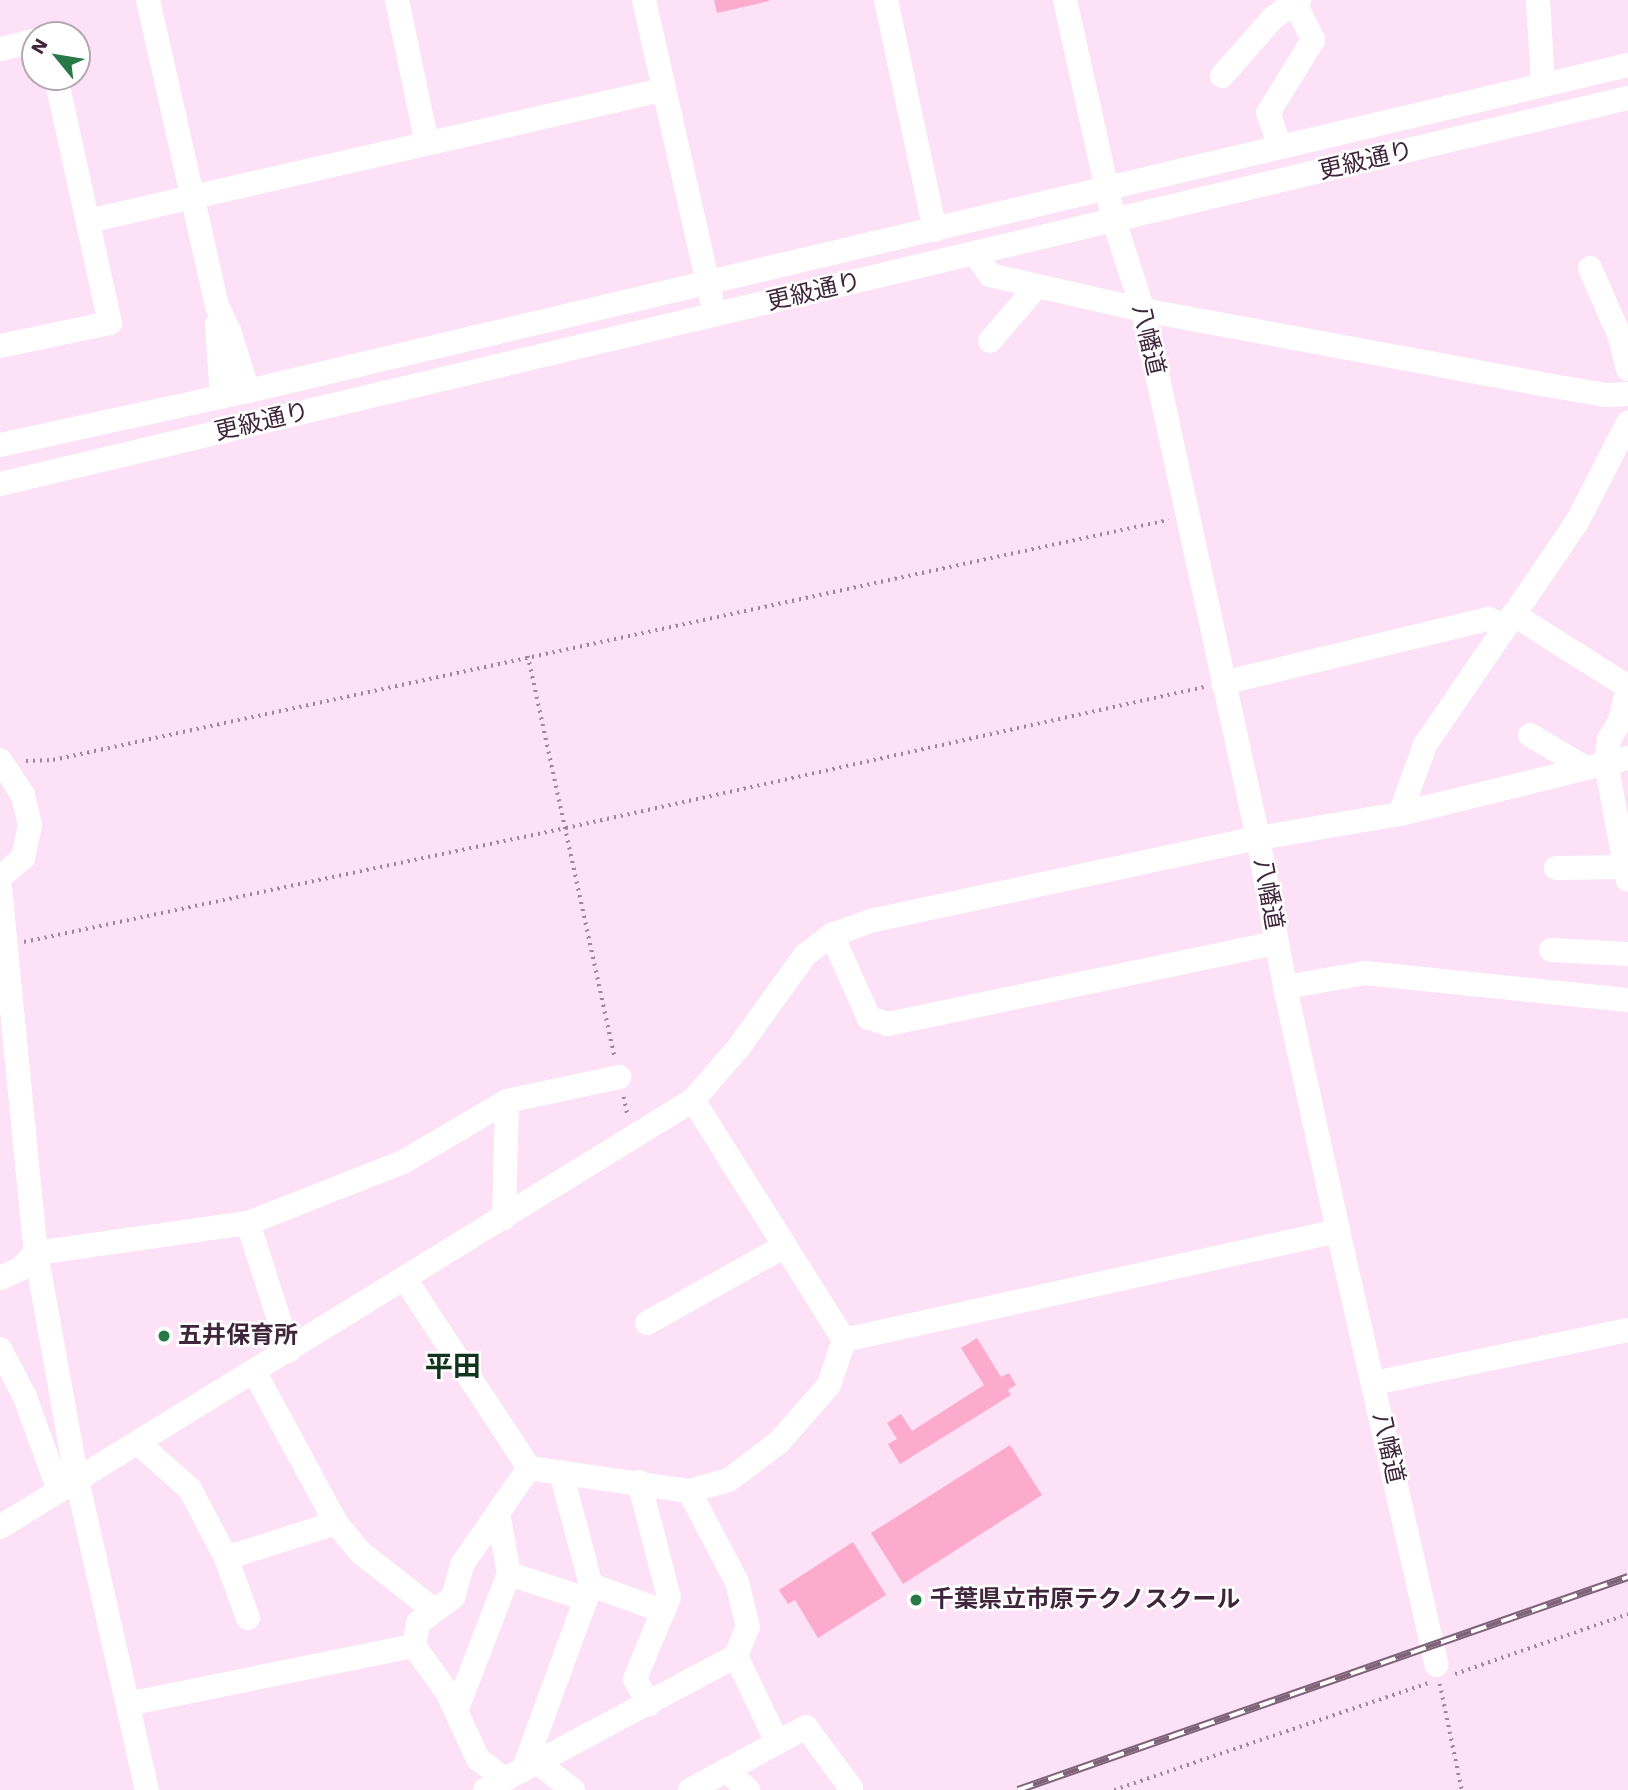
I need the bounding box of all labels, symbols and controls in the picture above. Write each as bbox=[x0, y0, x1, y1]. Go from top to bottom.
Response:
north arrow bbox=[21, 21, 91, 91]
text: N bbox=[26, 34, 53, 58]
street label: 更級通り bbox=[1316, 136, 1416, 186]
street label: 更級通り bbox=[764, 267, 864, 317]
street label: 八幡道 bbox=[1126, 302, 1170, 378]
street label: 更級通り bbox=[212, 397, 312, 447]
street label: 八幡道 bbox=[1248, 856, 1288, 932]
place label: 五井保育所 bbox=[178, 1322, 298, 1350]
marker: 五井保育所 bbox=[156, 1328, 172, 1344]
district label: 平田 bbox=[425, 1350, 481, 1384]
street label: 八幡道 bbox=[1366, 1410, 1410, 1486]
place label: 千葉県立市原テクノスクール bbox=[930, 1586, 1242, 1614]
marker: 千葉県立市原テクノスクール bbox=[908, 1592, 924, 1608]

